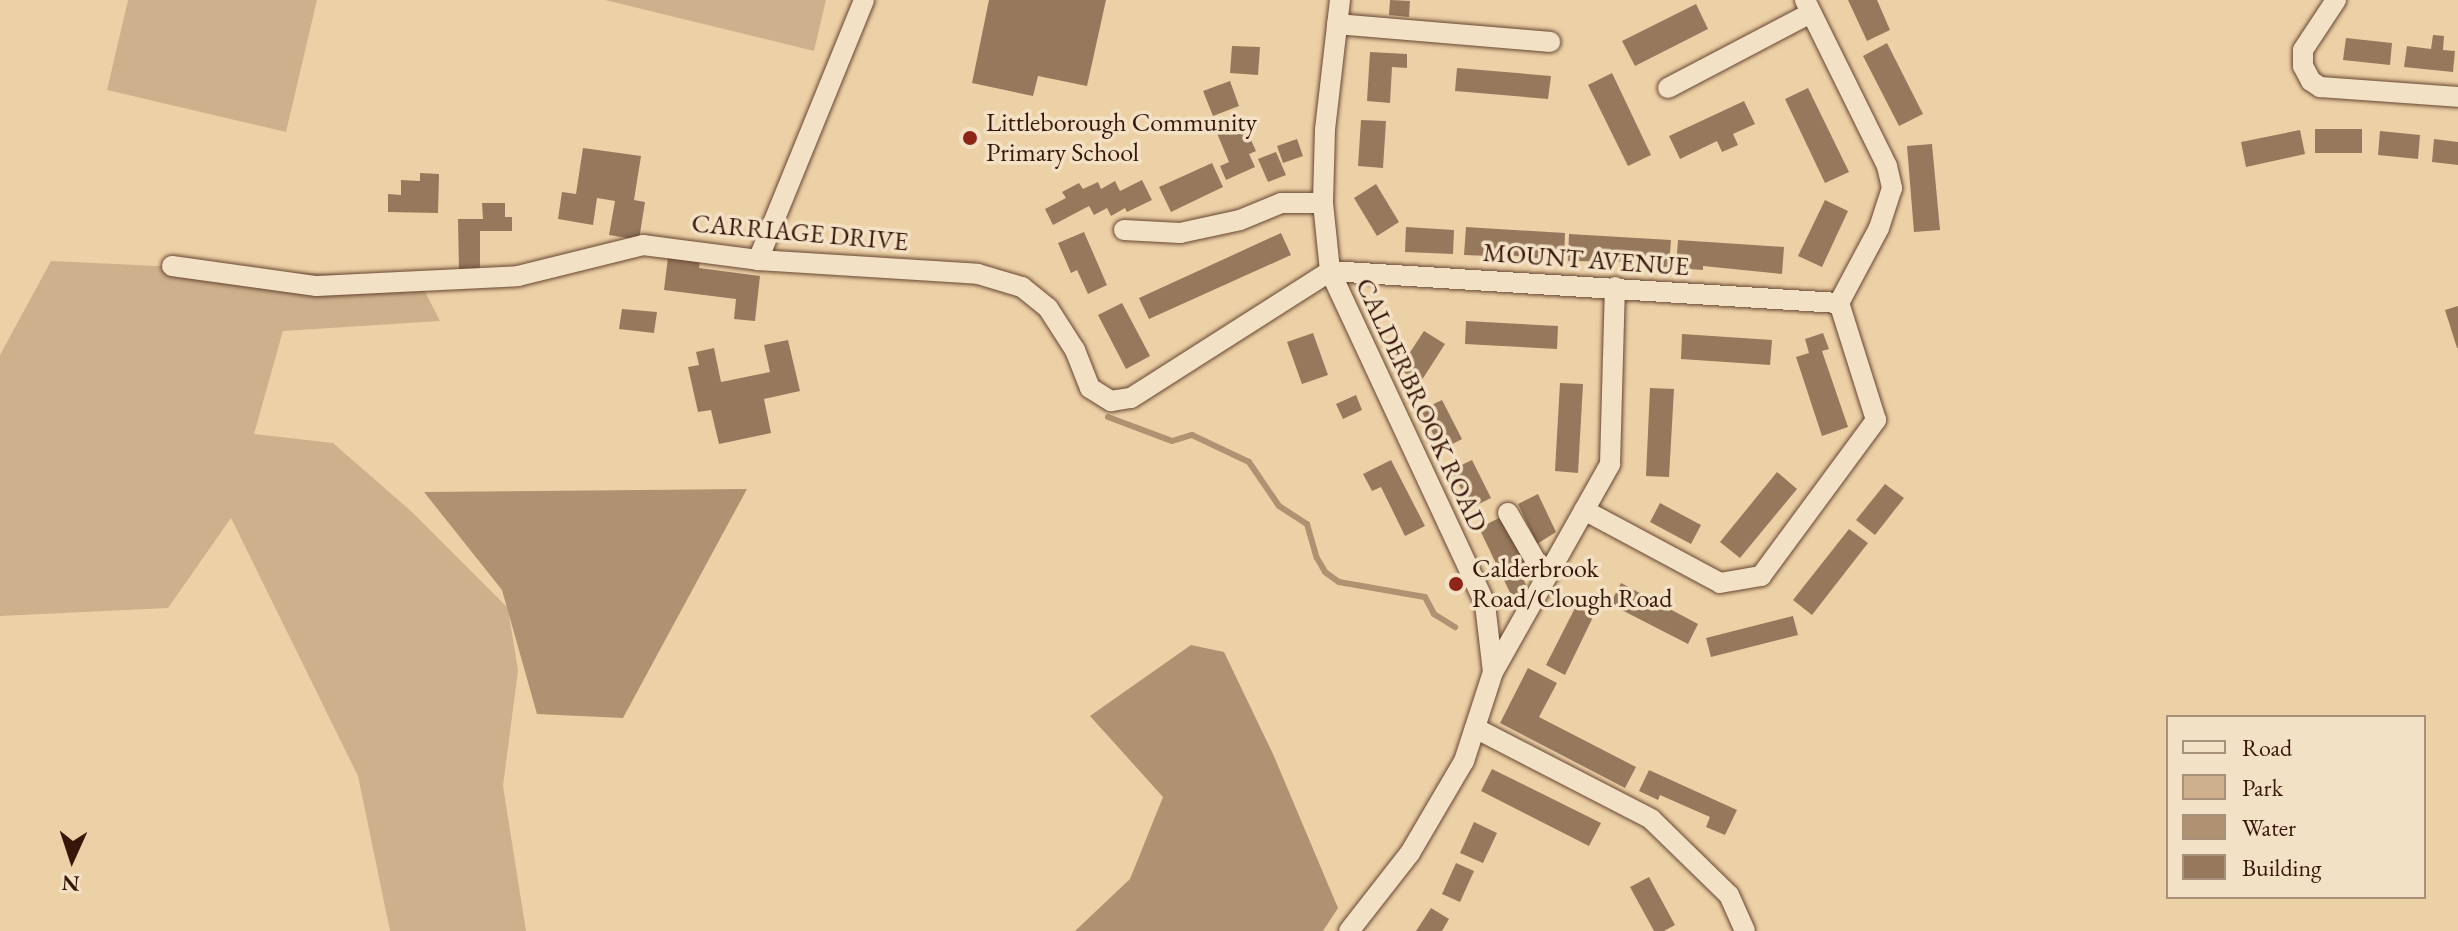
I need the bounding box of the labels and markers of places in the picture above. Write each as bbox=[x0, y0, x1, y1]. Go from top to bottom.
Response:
place label: Littleborough Community Primary School bbox=[986, 107, 1257, 168]
marker: Littleborough Community Primary School bbox=[961, 129, 979, 147]
place label: Calderbrook Road/Clough Road bbox=[1472, 553, 1672, 614]
marker: Calderbrook Road/Clough Road bbox=[1447, 575, 1465, 593]

